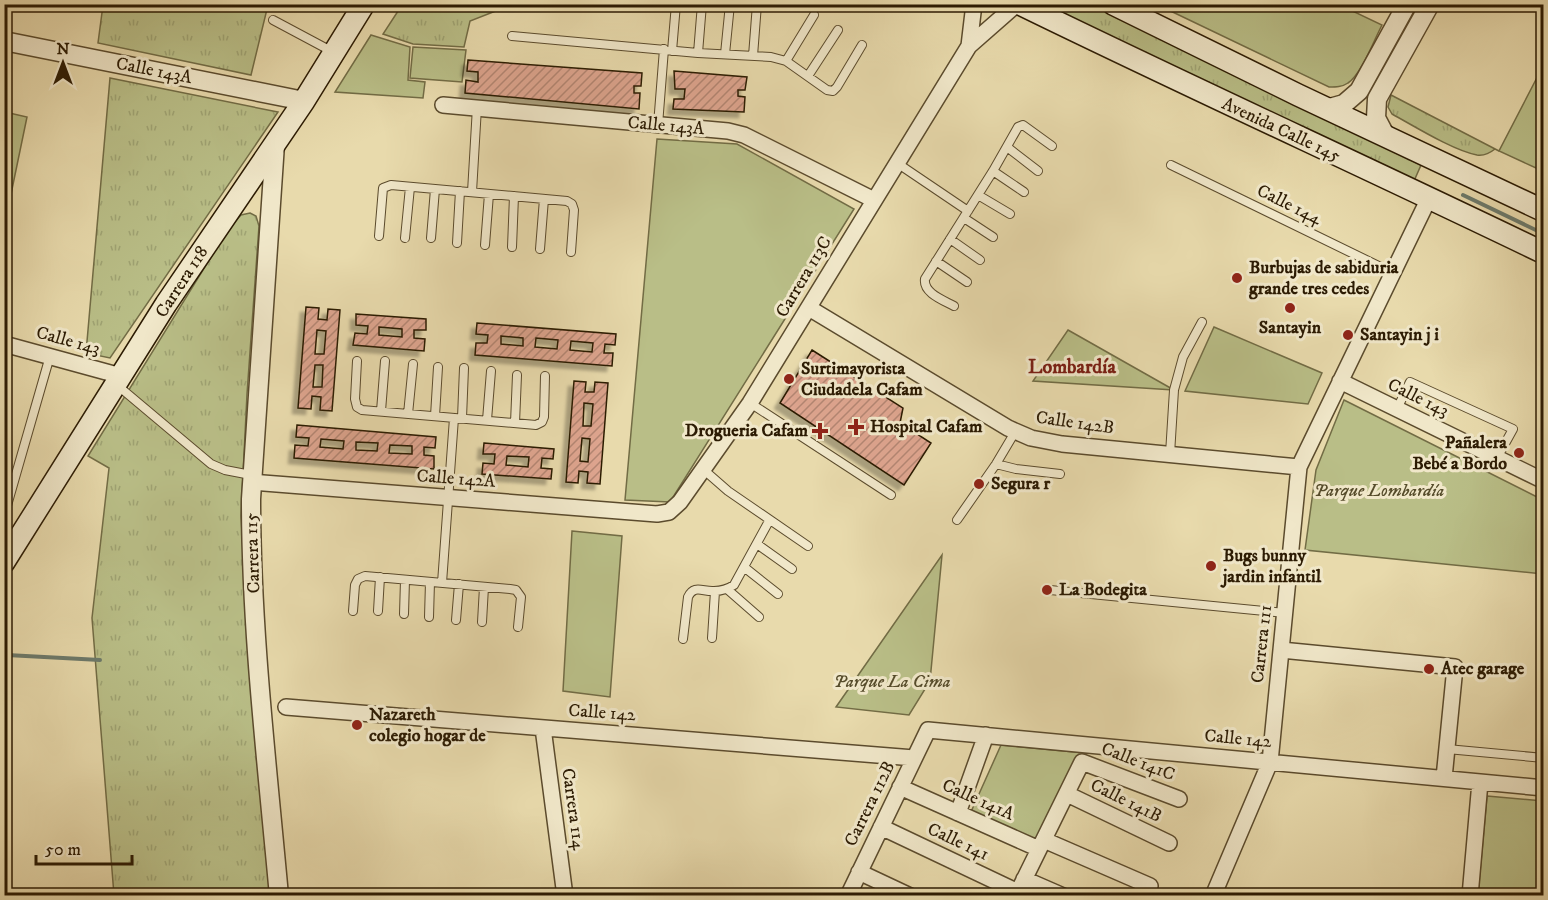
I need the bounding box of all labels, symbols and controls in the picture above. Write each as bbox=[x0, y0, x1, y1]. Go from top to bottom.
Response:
north arrow bbox=[33, 33, 93, 93]
text: N bbox=[56, 39, 70, 59]
street label: Calle 143A bbox=[114, 53, 194, 89]
street label: Avenida Calle 145 bbox=[1218, 93, 1344, 167]
street label: Calle 143A bbox=[627, 112, 706, 140]
street label: Calle 144 bbox=[1253, 180, 1325, 230]
street label: Carrera 113C bbox=[771, 233, 837, 321]
street label: Carrera 118 bbox=[151, 242, 213, 322]
place label: Burbujas de sabiduria grande tres cedes bbox=[1248, 257, 1399, 300]
marker: Burbujas de sabiduria grande tres cedes bbox=[1230, 271, 1244, 285]
marker: Santayin bbox=[1283, 301, 1297, 315]
place label: Santayin bbox=[1259, 317, 1322, 339]
street label: Calle 143 bbox=[34, 322, 102, 360]
place label: Santayin j i bbox=[1360, 324, 1439, 346]
marker: Santayin j i bbox=[1341, 328, 1355, 342]
district label: Lombardía bbox=[1028, 355, 1116, 380]
place label: Surtimayorista Ciudadela Cafam bbox=[801, 358, 923, 401]
marker: Surtimayorista Ciudadela Cafam bbox=[782, 372, 796, 386]
street label: Calle 143 bbox=[1384, 374, 1452, 422]
street label: Calle 142B bbox=[1034, 407, 1116, 439]
place label: Hospital Cafam bbox=[870, 416, 983, 438]
marker: Hospital Cafam bbox=[847, 418, 865, 436]
place label: Drogueria Cafam bbox=[685, 420, 808, 442]
marker: Drogueria Cafam bbox=[813, 424, 827, 438]
place label: Pañalera Bebé a Bordo bbox=[1412, 432, 1507, 475]
marker: Pañalera Bebé a Bordo bbox=[1512, 446, 1526, 460]
street label: Calle 142A bbox=[416, 465, 497, 493]
place label: Segura r bbox=[991, 473, 1051, 495]
marker: Segura r bbox=[972, 477, 986, 491]
park label: Parque Lombardía bbox=[1314, 480, 1445, 502]
street label: Carrera 115 bbox=[241, 512, 265, 594]
place label: Bugs bunny jardin infantil bbox=[1220, 545, 1322, 588]
marker: Bugs bunny jardin infantil bbox=[1204, 559, 1218, 573]
place label: La Bodegita bbox=[1059, 579, 1147, 601]
marker: La Bodegita bbox=[1040, 583, 1054, 597]
street label: Carrera 111 bbox=[1247, 604, 1277, 684]
place label: Atec garage bbox=[1440, 658, 1525, 680]
marker: Atec garage bbox=[1422, 662, 1436, 676]
park label: Parque La Cima bbox=[833, 671, 951, 693]
street label: Calle 142 bbox=[568, 700, 637, 726]
place label: Nazareth colegio hogar de bbox=[369, 704, 486, 747]
marker: Nazareth colegio hogar de bbox=[350, 718, 364, 732]
street label: Calle 142 bbox=[1203, 725, 1273, 753]
street label: Calle 141C bbox=[1098, 738, 1178, 786]
street label: Carrera 112B bbox=[840, 758, 900, 850]
street label: Carrera 114 bbox=[556, 767, 590, 852]
street label: Calle 141A bbox=[938, 774, 1018, 826]
street label: Calle 141B bbox=[1087, 774, 1165, 828]
street label: Calle 141 bbox=[924, 818, 992, 866]
scale bar bbox=[36, 828, 132, 866]
text: 50 m bbox=[45, 839, 81, 861]

